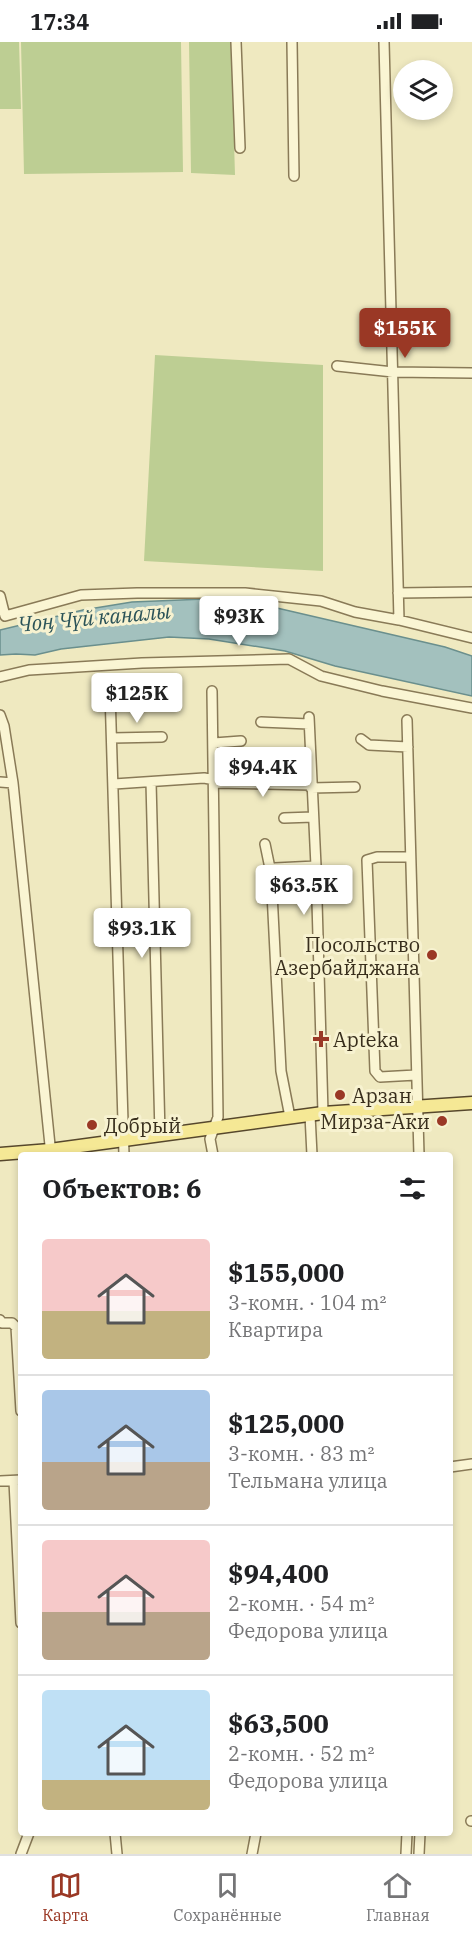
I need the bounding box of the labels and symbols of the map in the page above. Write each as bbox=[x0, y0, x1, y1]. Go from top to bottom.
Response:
pin: $155K bbox=[363, 308, 447, 359]
water label: Чоң Чүй каналы bbox=[16, 596, 172, 638]
pin: $93K bbox=[203, 596, 275, 647]
pin: $125K bbox=[95, 673, 179, 724]
pin: $94.4K bbox=[214, 747, 312, 798]
pin: $63.5K bbox=[255, 865, 353, 916]
pin: $93.1K bbox=[93, 908, 191, 959]
place label: Посольство Азербайджана bbox=[275, 931, 420, 981]
marker: Посольство Азербайджана bbox=[425, 948, 439, 962]
place label: Apteka bbox=[333, 1026, 399, 1053]
marker: Apteka bbox=[314, 1032, 328, 1046]
place label: Арзан bbox=[352, 1082, 412, 1109]
marker: Арзан bbox=[333, 1088, 347, 1102]
place label: Мирза-Аки bbox=[320, 1108, 430, 1135]
place label: Добрый bbox=[104, 1112, 181, 1139]
marker: Мирза-Аки bbox=[435, 1114, 449, 1128]
marker: Добрый bbox=[85, 1118, 99, 1132]

